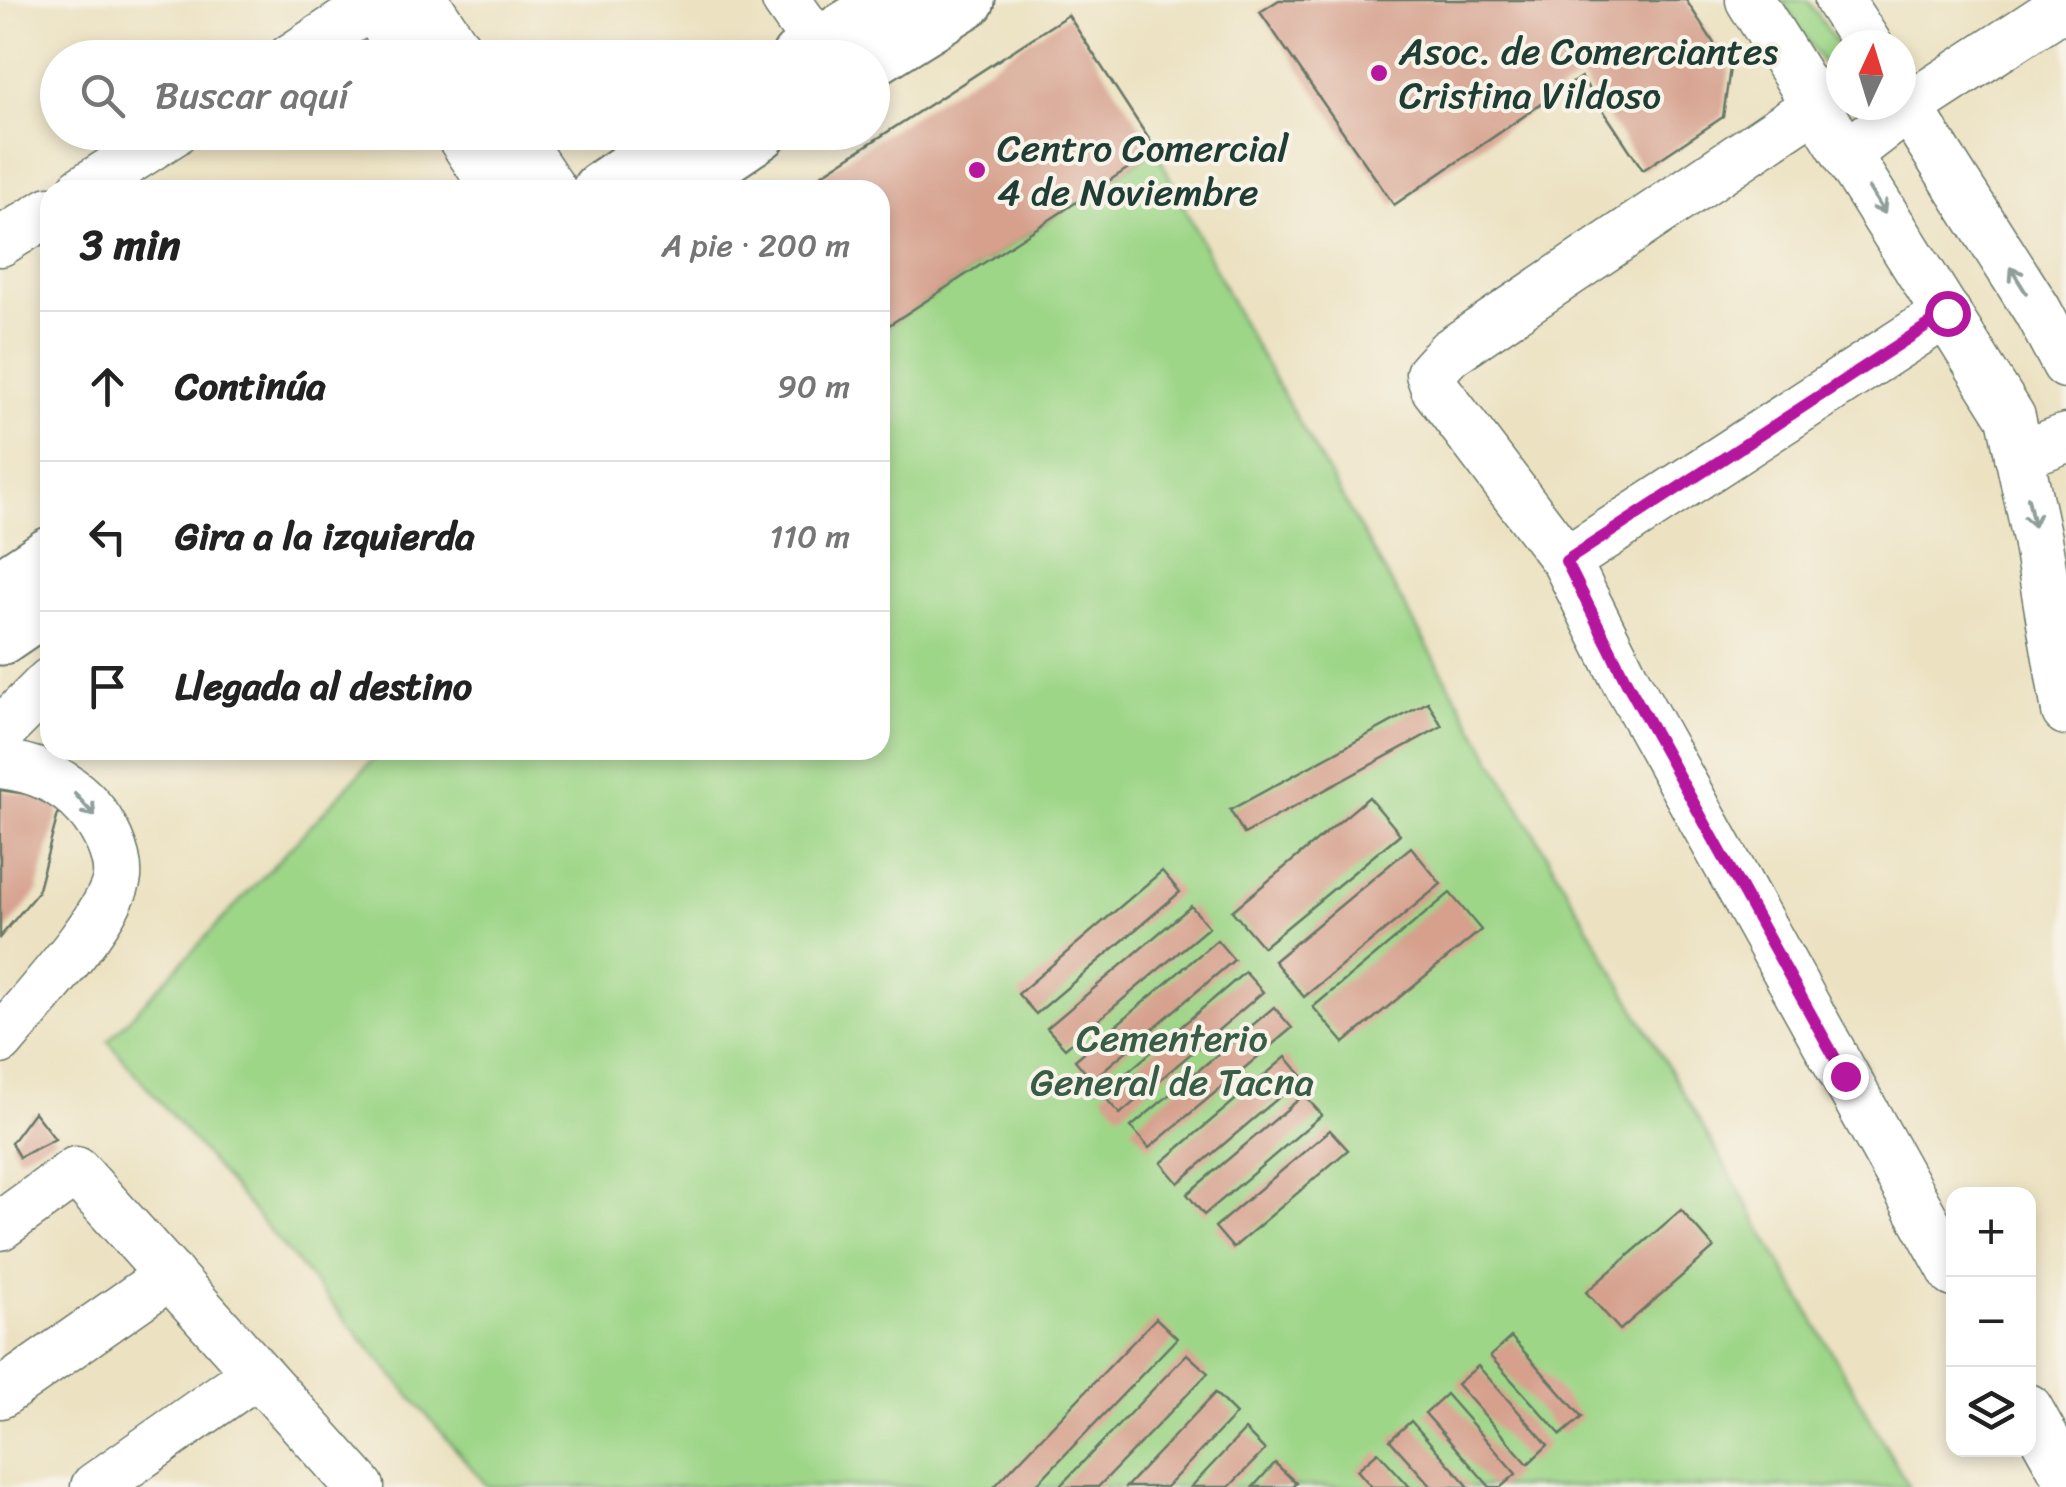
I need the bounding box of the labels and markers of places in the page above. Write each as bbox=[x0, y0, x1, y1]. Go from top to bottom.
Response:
place label: Asoc. de Comerciantes Cristina Vildoso bbox=[1398, 18, 1778, 129]
marker: Asoc. de Comerciantes Cristina Vildoso bbox=[1368, 62, 1390, 84]
place label: Centro Comercial 4 de Noviembre bbox=[997, 115, 1289, 226]
marker: Centro Comercial 4 de Noviembre bbox=[966, 159, 988, 181]

